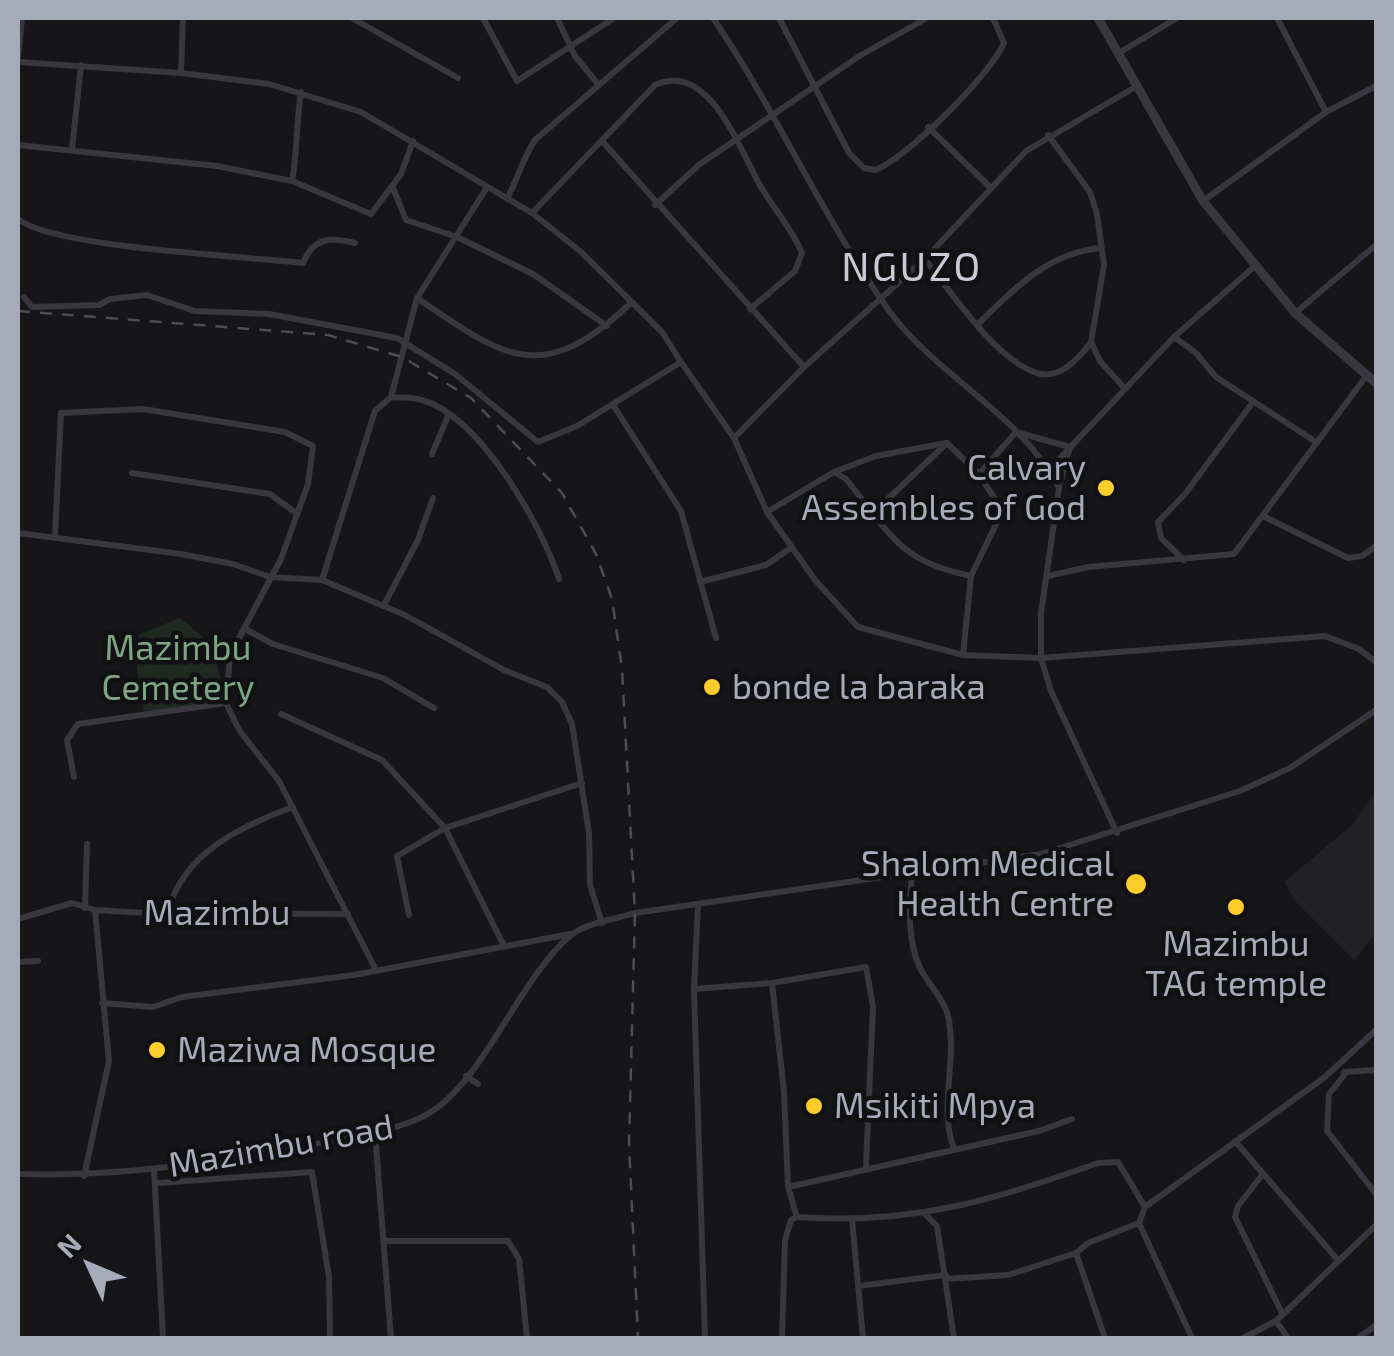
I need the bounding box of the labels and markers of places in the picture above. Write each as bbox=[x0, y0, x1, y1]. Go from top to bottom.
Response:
place label: Calvary Assembles of God bbox=[802, 447, 1086, 529]
marker: Calvary Assembles of God bbox=[1095, 477, 1117, 499]
place label: bonde la baraka bbox=[732, 666, 986, 708]
marker: bonde la baraka bbox=[701, 676, 723, 698]
place label: Shalom Medical Health Centre bbox=[861, 843, 1114, 925]
marker: Shalom Medical Health Centre bbox=[1123, 871, 1149, 897]
marker: Mazimbu TAG temple bbox=[1225, 896, 1247, 918]
place label: Mazimbu TAG temple bbox=[1145, 923, 1327, 1005]
place label: Maziwa Mosque bbox=[177, 1029, 436, 1071]
marker: Maziwa Mosque bbox=[146, 1039, 168, 1061]
place label: Msikiti Mpya bbox=[834, 1085, 1036, 1127]
marker: Msikiti Mpya bbox=[803, 1095, 825, 1117]

